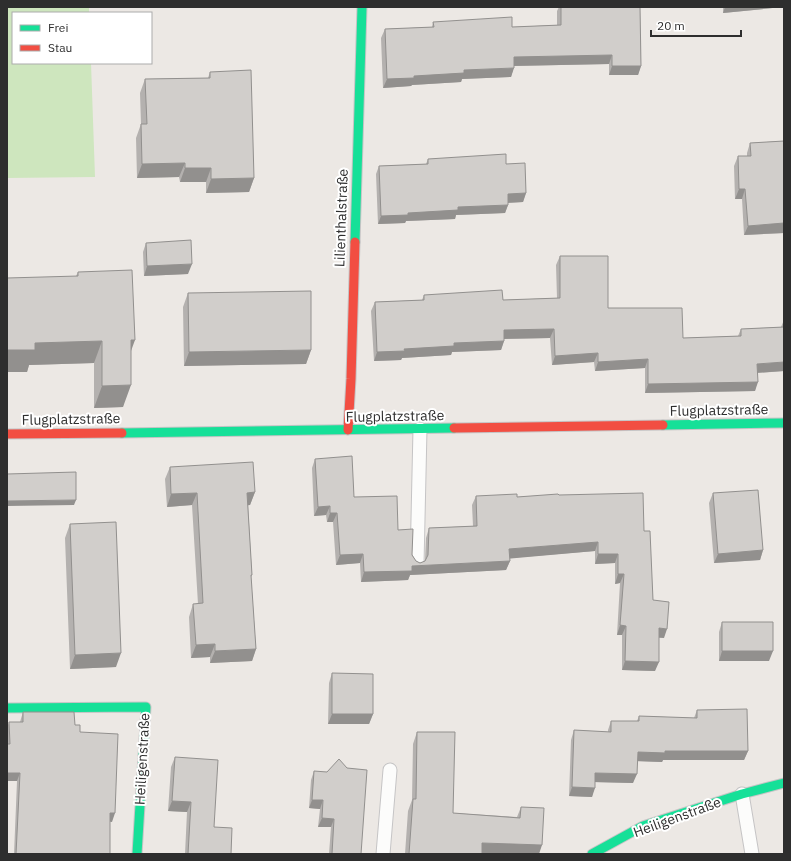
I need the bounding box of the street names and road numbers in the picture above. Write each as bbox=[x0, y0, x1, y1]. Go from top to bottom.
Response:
street label: Lilienthalstraße bbox=[330, 168, 352, 268]
street label: Flugplatzstraße bbox=[670, 400, 769, 420]
street label: Flugplatzstraße bbox=[346, 406, 445, 426]
street label: Flugplatzstraße bbox=[22, 409, 121, 429]
street label: Heiligenstraße bbox=[131, 712, 153, 806]
street label: Heiligenstraße bbox=[631, 793, 724, 841]

